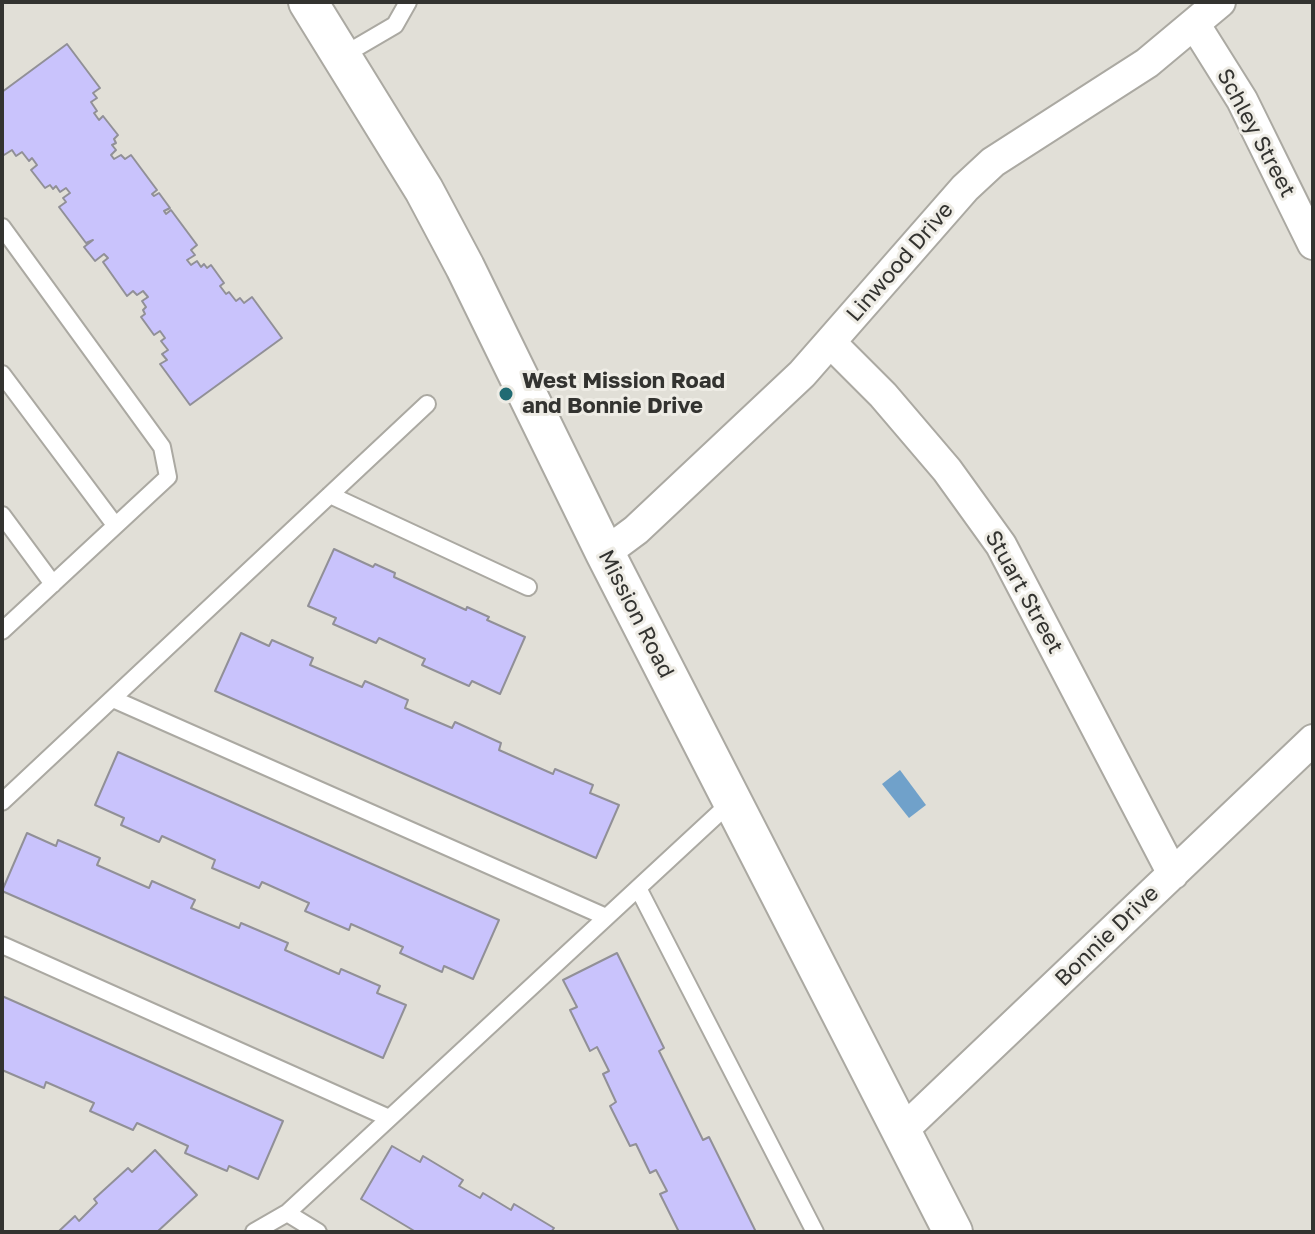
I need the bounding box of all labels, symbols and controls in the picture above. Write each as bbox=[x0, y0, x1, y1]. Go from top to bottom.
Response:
street label: Schley Street bbox=[1211, 64, 1301, 202]
street label: Linwood Drive bbox=[841, 197, 959, 327]
place label: West Mission Road and Bonnie Drive bbox=[522, 368, 725, 420]
marker: West Mission Road and Bonnie Drive bbox=[497, 385, 515, 403]
street label: Stuart Street bbox=[979, 526, 1069, 658]
street label: Mission Road bbox=[592, 546, 680, 682]
street label: Bonnie Drive bbox=[1050, 880, 1164, 992]

